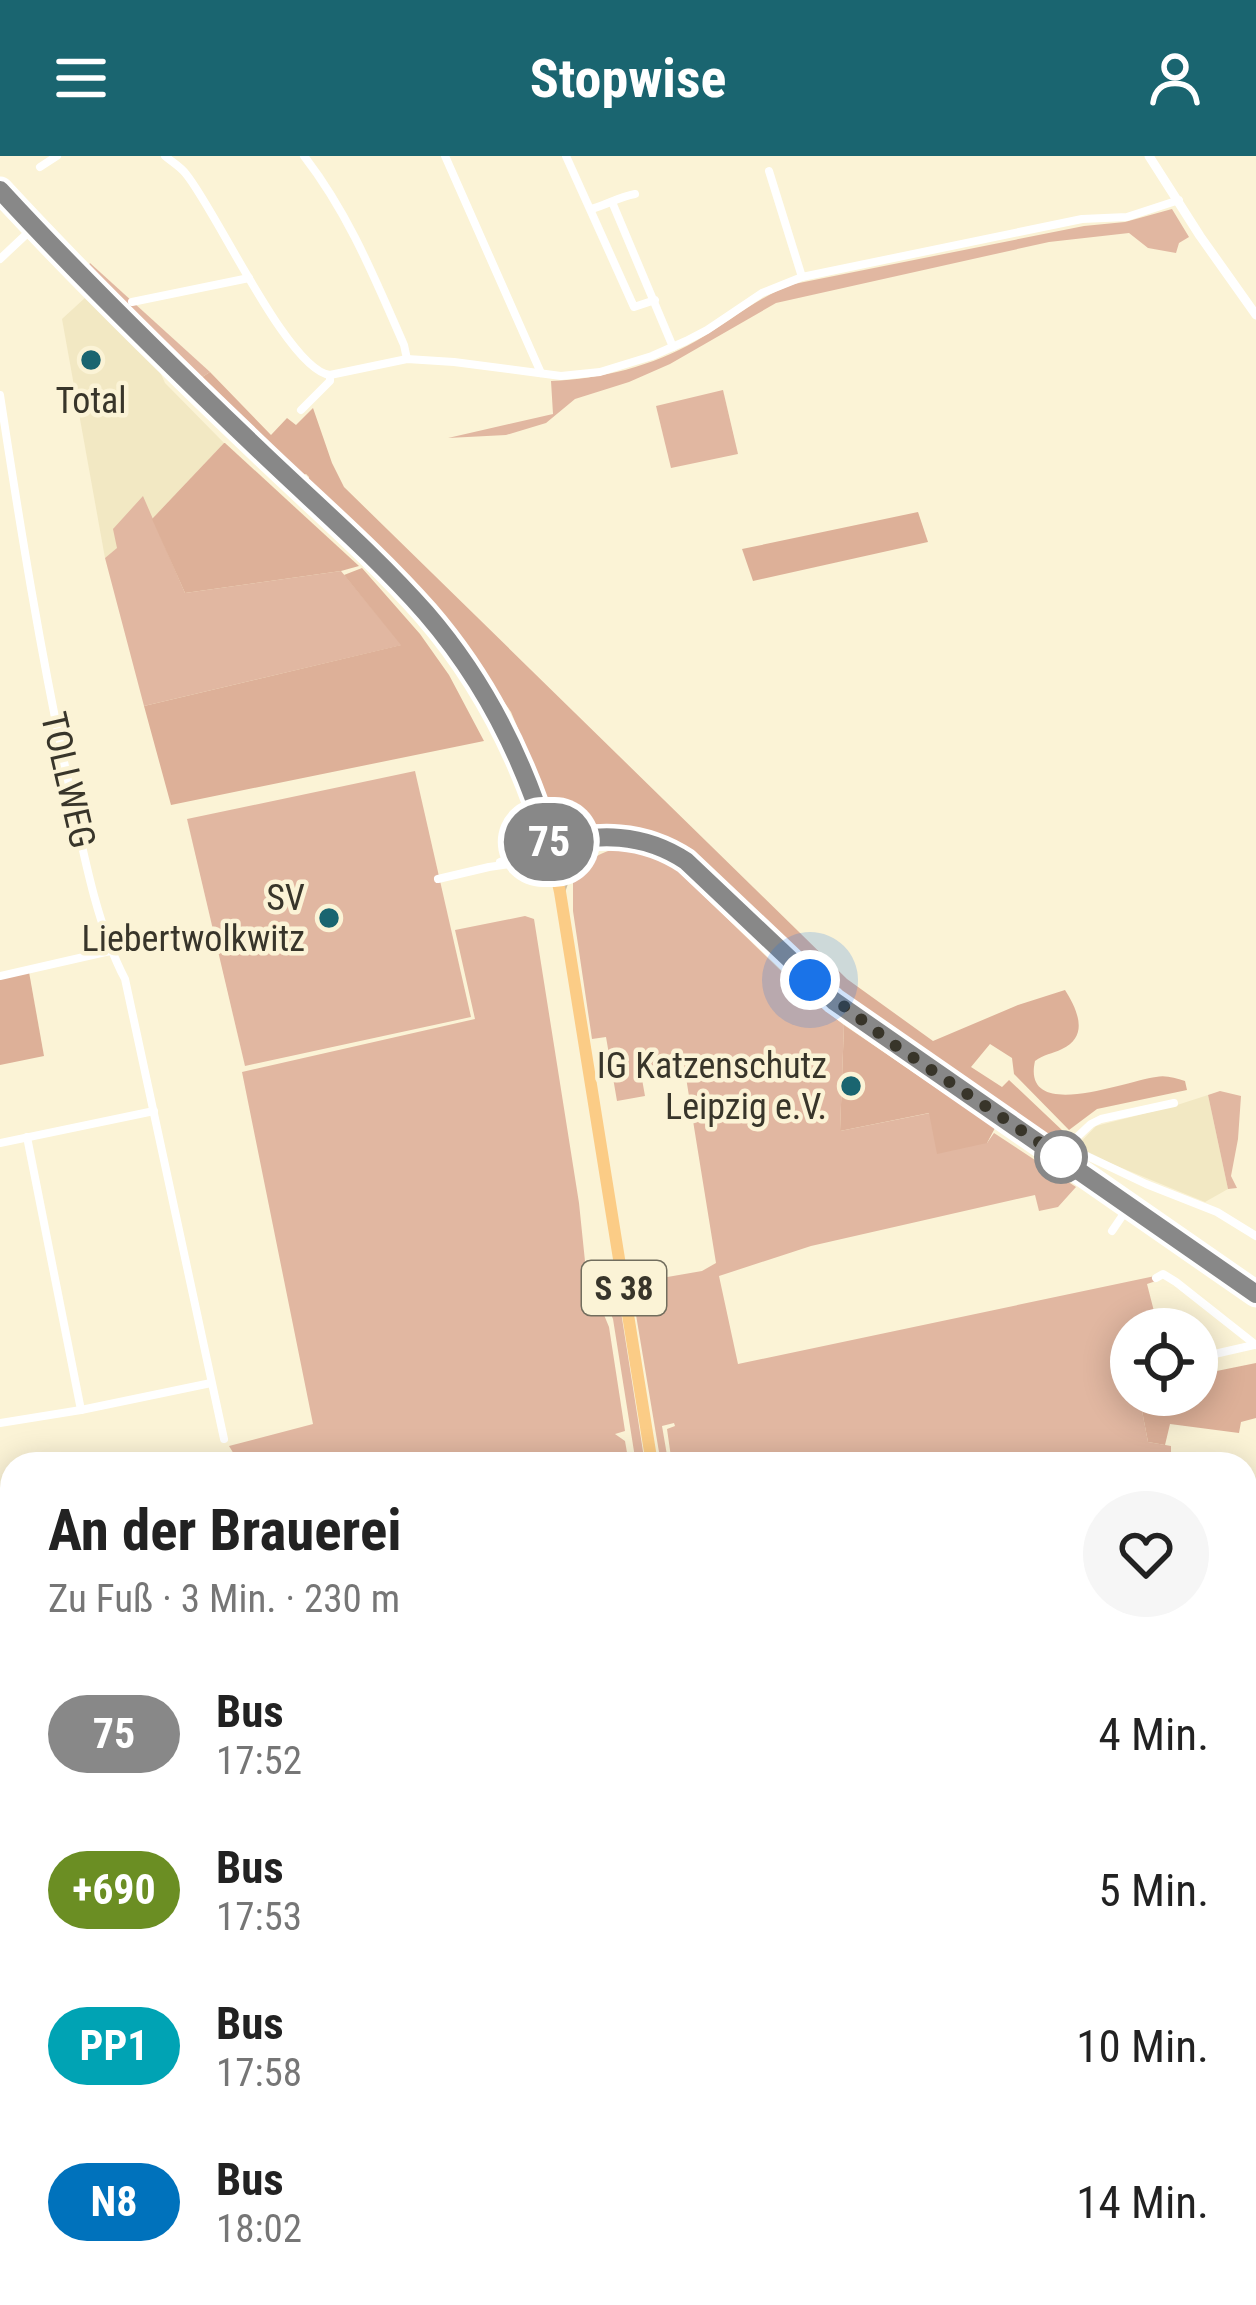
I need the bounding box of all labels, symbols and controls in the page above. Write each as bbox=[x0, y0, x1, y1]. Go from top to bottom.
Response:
icon: menu bbox=[48, 45, 114, 111]
icon: person bbox=[1142, 45, 1208, 111]
text: Stopwise bbox=[530, 47, 726, 110]
marker: Total bbox=[78, 347, 104, 373]
place label: Total bbox=[55, 380, 127, 422]
street label: TOLLWEG bbox=[32, 708, 104, 852]
line badge: 75 bbox=[495, 803, 603, 881]
text: 75 bbox=[528, 817, 570, 866]
place label: SV Liebertwolkwitz bbox=[82, 877, 305, 960]
marker: SV Liebertwolkwitz bbox=[316, 905, 342, 931]
your location bbox=[780, 950, 840, 1010]
place label: IG Katzenschutz Leipzig e.V. bbox=[597, 1045, 827, 1128]
marker: IG Katzenschutz Leipzig e.V. bbox=[838, 1073, 864, 1099]
unlabelled marker bbox=[1036, 1132, 1086, 1182]
road number: S 38 bbox=[582, 1261, 666, 1315]
map controls bbox=[1110, 1308, 1218, 1416]
button: locate bbox=[1110, 1308, 1218, 1416]
button: heart bbox=[1083, 1491, 1209, 1617]
text: An der Brauerei bbox=[48, 1497, 402, 1564]
text: Zu Fuß · 3 Min. · 230 m bbox=[48, 1576, 400, 1622]
text: Bus bbox=[216, 1685, 284, 1738]
text: 4 Min. bbox=[1098, 1708, 1209, 1761]
text: 75 bbox=[93, 1709, 135, 1758]
text: 17:52 bbox=[216, 1738, 302, 1784]
text: Bus bbox=[216, 1841, 284, 1894]
text: 5 Min. bbox=[1098, 1864, 1209, 1917]
text: +690 bbox=[72, 1865, 156, 1914]
text: 17:53 bbox=[216, 1894, 302, 1940]
text: Bus bbox=[216, 1997, 284, 2050]
text: 10 Min. bbox=[1076, 2020, 1209, 2073]
text: PP1 bbox=[80, 2021, 148, 2070]
text: 17:58 bbox=[216, 2050, 302, 2096]
text: Bus bbox=[216, 2153, 284, 2206]
text: 14 Min. bbox=[1076, 2176, 1209, 2229]
text: N8 bbox=[91, 2177, 137, 2226]
text: 18:02 bbox=[216, 2206, 302, 2252]

